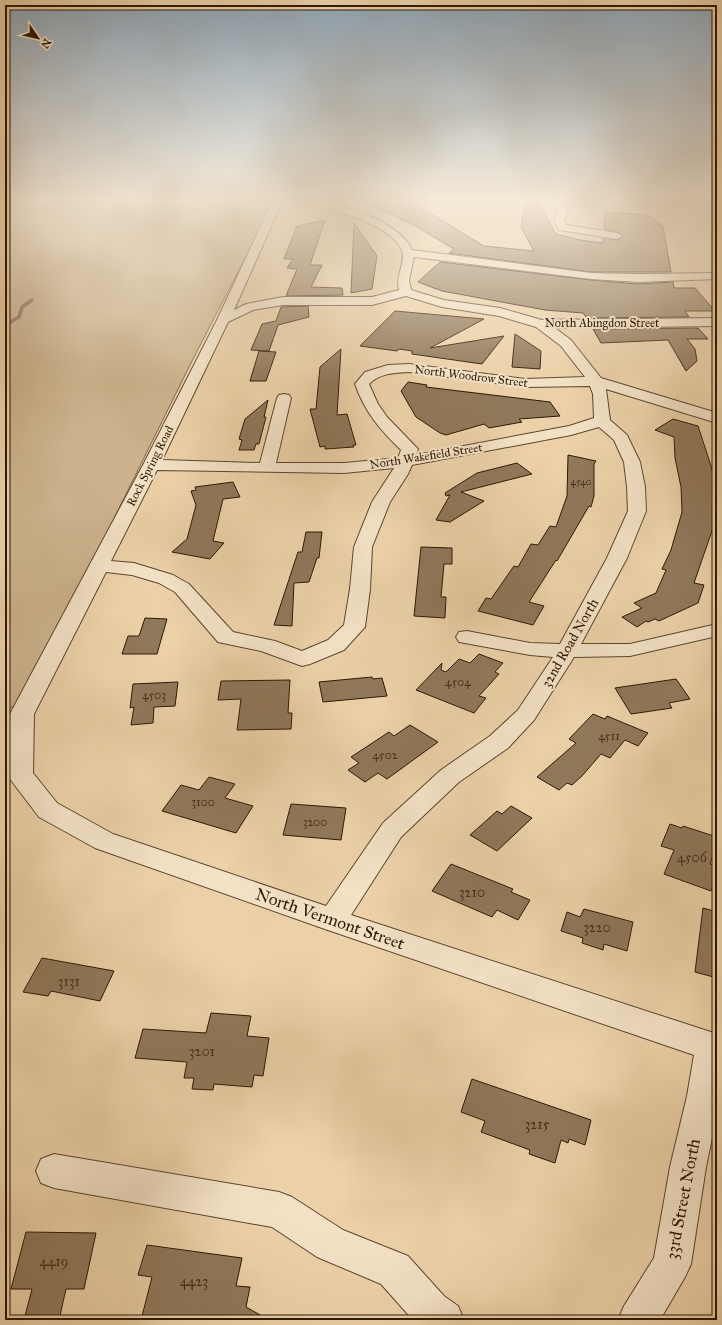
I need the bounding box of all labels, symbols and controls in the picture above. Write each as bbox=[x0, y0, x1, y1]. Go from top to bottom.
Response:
north arrow bbox=[18, 18, 58, 58]
text: N bbox=[38, 36, 54, 51]
street label: North Abingdon Street bbox=[545, 316, 660, 331]
street label: North Woodrow Street bbox=[414, 362, 529, 390]
street label: Rock Spring Road bbox=[124, 423, 177, 509]
street label: North Wakefield Street bbox=[369, 440, 484, 472]
house number: 4540 bbox=[570, 476, 592, 488]
street label: 32nd Road North bbox=[538, 595, 602, 690]
house number: 4504 bbox=[445, 675, 471, 689]
house number: 4503 bbox=[142, 688, 166, 702]
house number: 4511 bbox=[598, 729, 620, 743]
house number: 4502 bbox=[372, 748, 398, 762]
house number: 3100 bbox=[191, 795, 215, 809]
house number: 3200 bbox=[303, 815, 327, 829]
house number: 4506 bbox=[677, 849, 708, 866]
street label: North Vermont Street bbox=[253, 884, 407, 954]
house number: 3210 bbox=[459, 884, 485, 901]
house number: 3220 bbox=[583, 919, 611, 936]
house number: 3131 bbox=[58, 973, 81, 990]
house number: 3201 bbox=[189, 1043, 215, 1060]
house number: 3215 bbox=[525, 1116, 550, 1133]
street label: 33rd Street North bbox=[661, 1136, 705, 1261]
house number: 4419 bbox=[40, 1253, 68, 1270]
house number: 4423 bbox=[180, 1273, 208, 1290]

